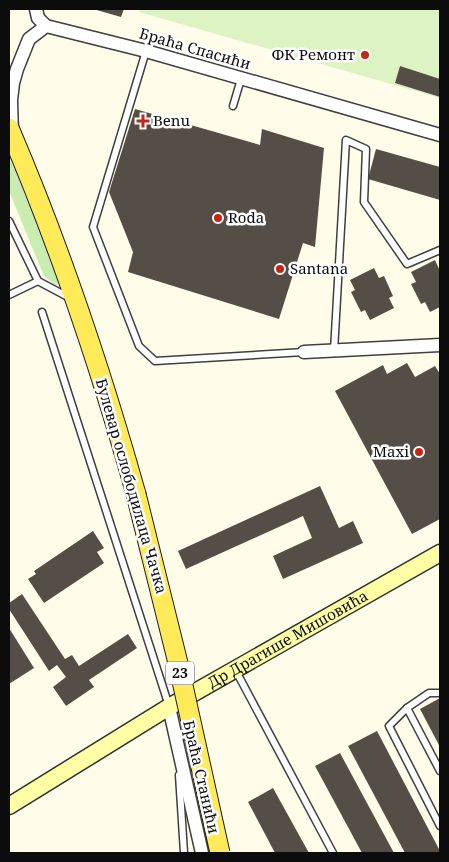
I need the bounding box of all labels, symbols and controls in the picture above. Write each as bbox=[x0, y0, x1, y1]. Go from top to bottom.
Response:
street label: Браћа Спасићи bbox=[137, 23, 253, 74]
place label: ФК Ремонт bbox=[271, 44, 355, 64]
marker: ФК Ремонт bbox=[359, 49, 371, 61]
place label: Benu bbox=[153, 110, 191, 130]
marker: Benu bbox=[137, 115, 149, 127]
place label: Roda bbox=[228, 207, 264, 227]
marker: Roda bbox=[212, 212, 224, 224]
place label: Santana bbox=[290, 258, 348, 278]
marker: Santana bbox=[274, 263, 286, 275]
street label: Булевар ослободилаца Чачка bbox=[92, 376, 172, 596]
place label: Maxi bbox=[373, 441, 409, 461]
marker: Maxi bbox=[413, 446, 425, 458]
street label: Др Драгише Мишовића bbox=[204, 585, 371, 692]
road number: 23 bbox=[166, 661, 194, 684]
street label: Браћа Станићи bbox=[179, 718, 225, 835]

